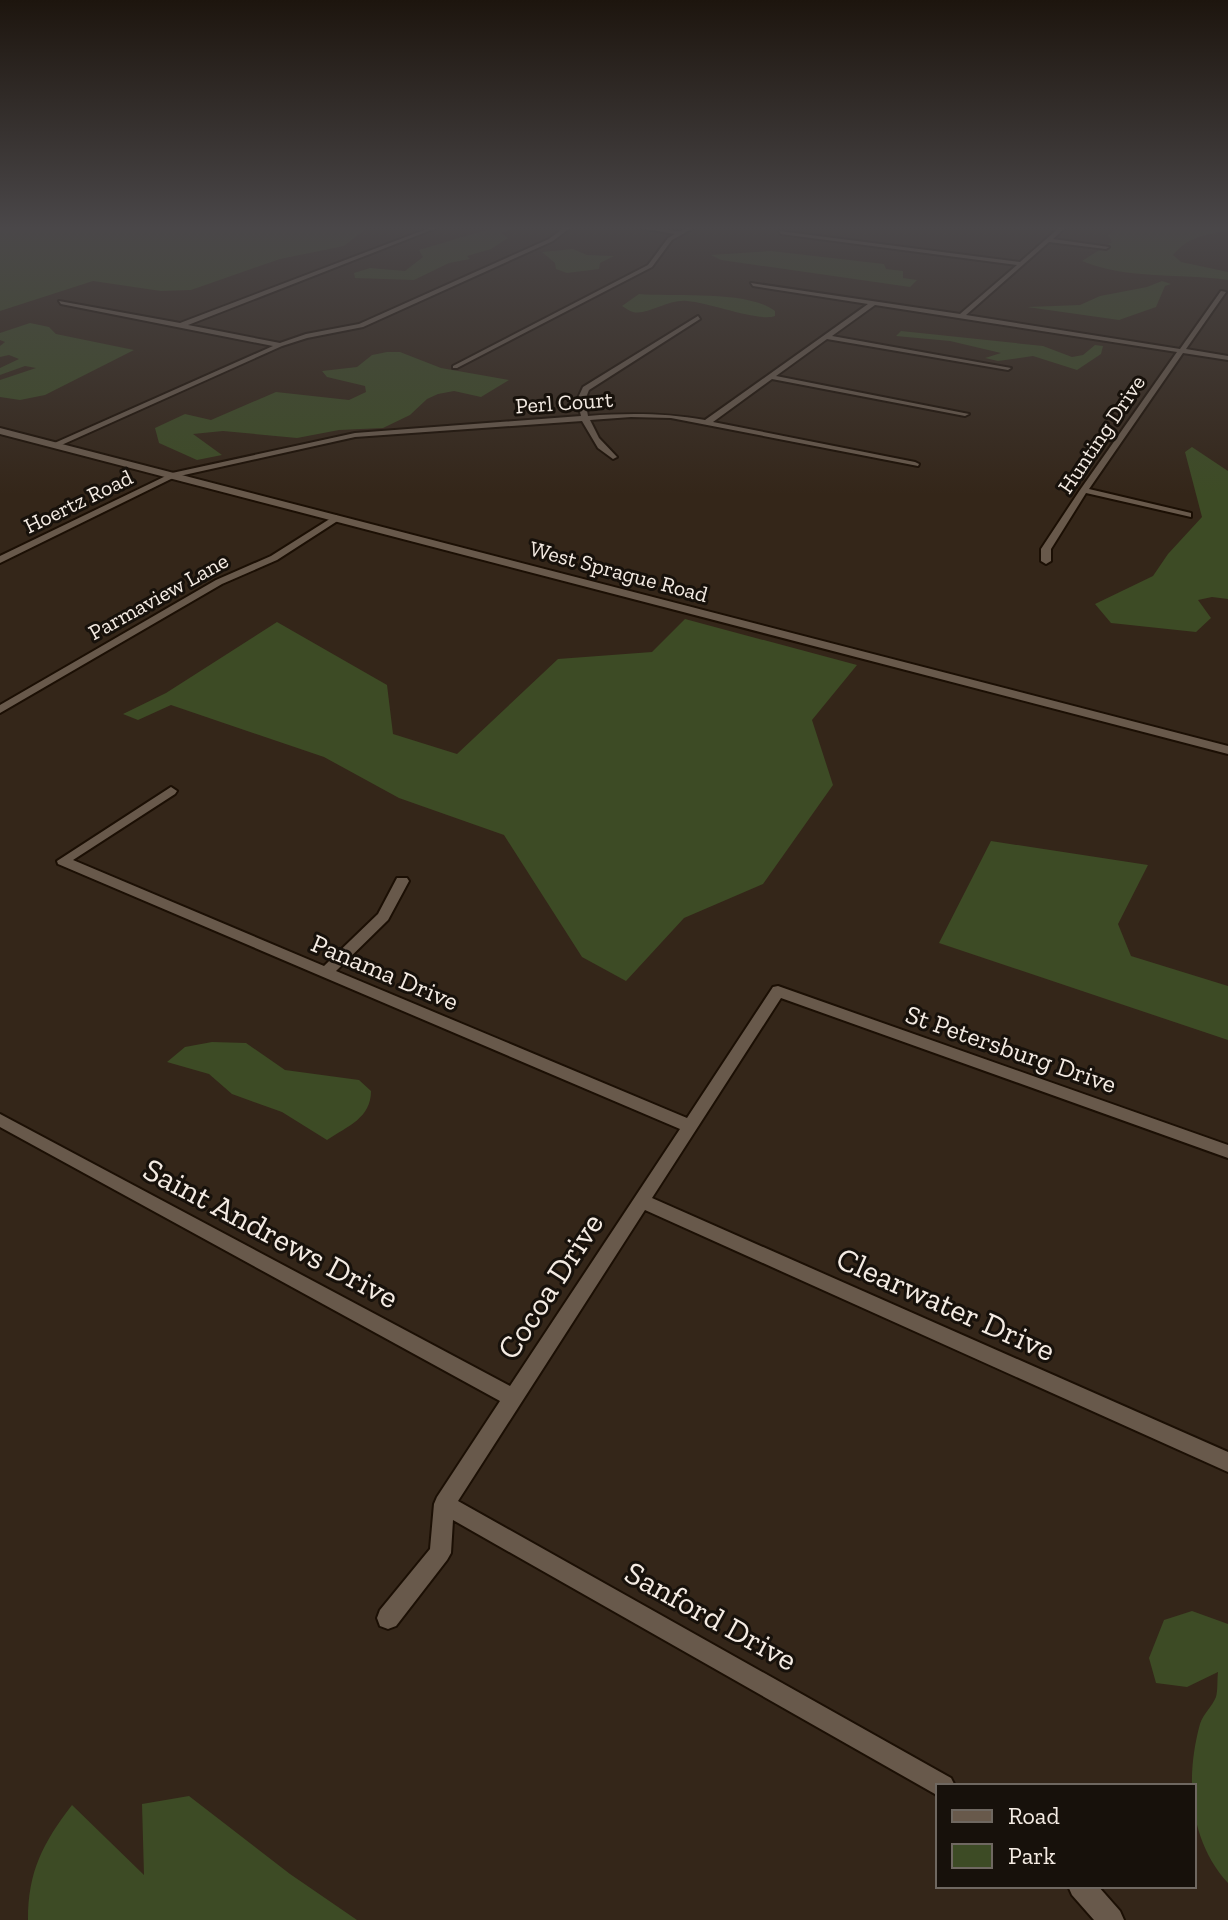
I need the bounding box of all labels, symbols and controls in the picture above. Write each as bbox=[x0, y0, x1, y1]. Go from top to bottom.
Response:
street label: Hunting Drive bbox=[1052, 370, 1151, 499]
street label: Perl Court bbox=[514, 386, 615, 419]
street label: Hoertz Road bbox=[19, 464, 137, 539]
street label: West Sprague Road bbox=[527, 535, 711, 608]
street label: Parmaview Lane bbox=[84, 547, 233, 646]
street label: Panama Drive bbox=[307, 927, 463, 1017]
street label: St Petersburg Drive bbox=[901, 998, 1121, 1100]
street label: Saint Andrews Drive bbox=[137, 1150, 405, 1316]
street label: Cocoa Drive bbox=[489, 1206, 611, 1366]
street label: Clearwater Drive bbox=[831, 1239, 1061, 1369]
street label: Sanford Drive bbox=[618, 1553, 804, 1679]
legend bbox=[936, 1784, 1196, 1888]
text: Road bbox=[1008, 1801, 1060, 1830]
text: Park bbox=[1008, 1841, 1056, 1870]

